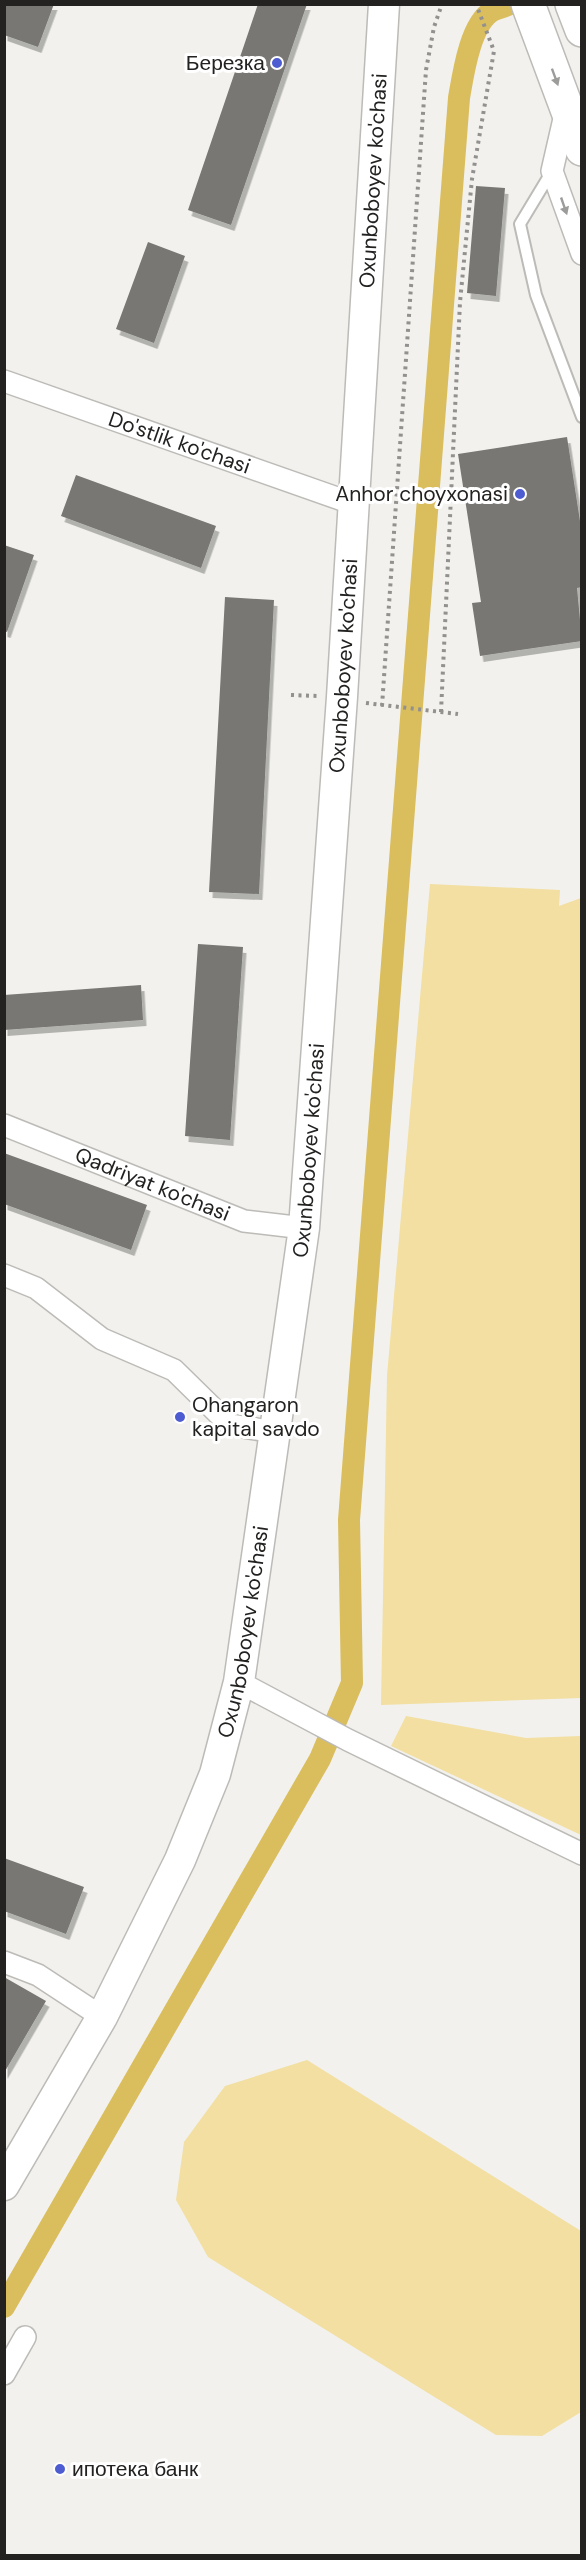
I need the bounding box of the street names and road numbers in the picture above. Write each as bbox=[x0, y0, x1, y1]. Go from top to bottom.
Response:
street label: Oxunboboyev ko'chasi bbox=[353, 72, 394, 289]
street label: Do'stlik ko'chasi bbox=[105, 405, 254, 481]
street label: Oxunboboyev ko'chasi bbox=[323, 558, 364, 774]
street label: Oxunboboyev ko'chasi bbox=[286, 1042, 331, 1260]
street label: Qadriyat ko'chasi bbox=[71, 1141, 234, 1228]
street label: Oxunboboyev ko'chasi bbox=[211, 1524, 275, 1741]

